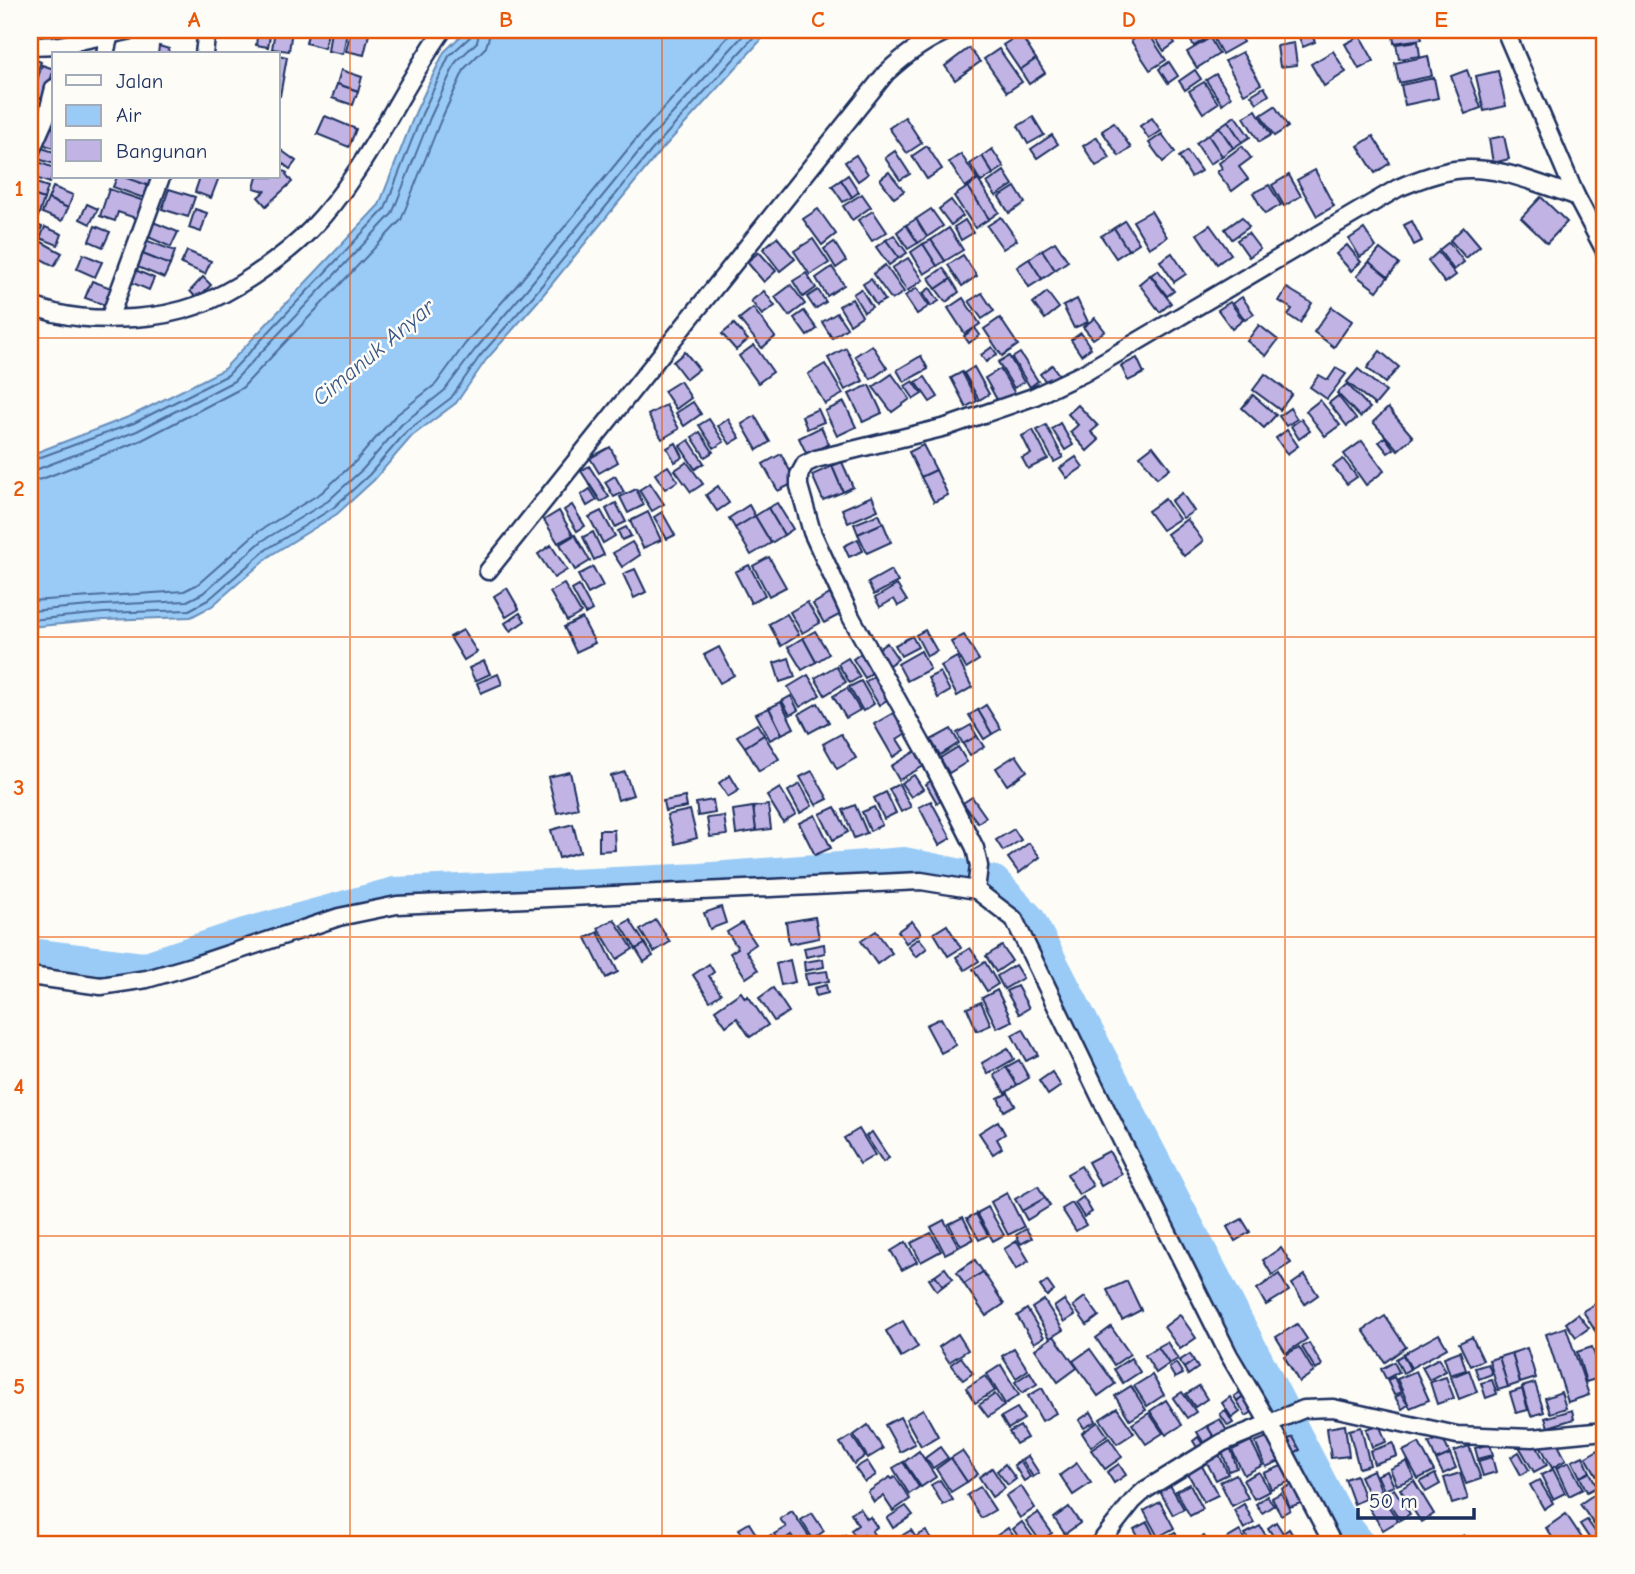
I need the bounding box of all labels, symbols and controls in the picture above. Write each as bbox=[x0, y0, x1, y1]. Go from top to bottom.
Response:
text: A bbox=[188, 6, 201, 33]
text: B bbox=[499, 6, 513, 33]
text: C bbox=[811, 6, 825, 33]
text: D bbox=[1122, 6, 1136, 33]
text: E bbox=[1434, 6, 1448, 33]
legend bbox=[52, 52, 280, 178]
text: Jalan bbox=[116, 69, 163, 93]
text: Air bbox=[116, 103, 142, 127]
text: Bangunan bbox=[116, 139, 207, 163]
text: 1 bbox=[14, 175, 24, 202]
water label: Cimanuk Anyar bbox=[307, 293, 441, 411]
text: 2 bbox=[13, 475, 25, 502]
text: 3 bbox=[13, 774, 25, 801]
text: 4 bbox=[14, 1073, 25, 1100]
text: 5 bbox=[13, 1373, 25, 1400]
scale bar bbox=[1358, 1476, 1474, 1520]
text: 50 m bbox=[1369, 1489, 1418, 1513]

